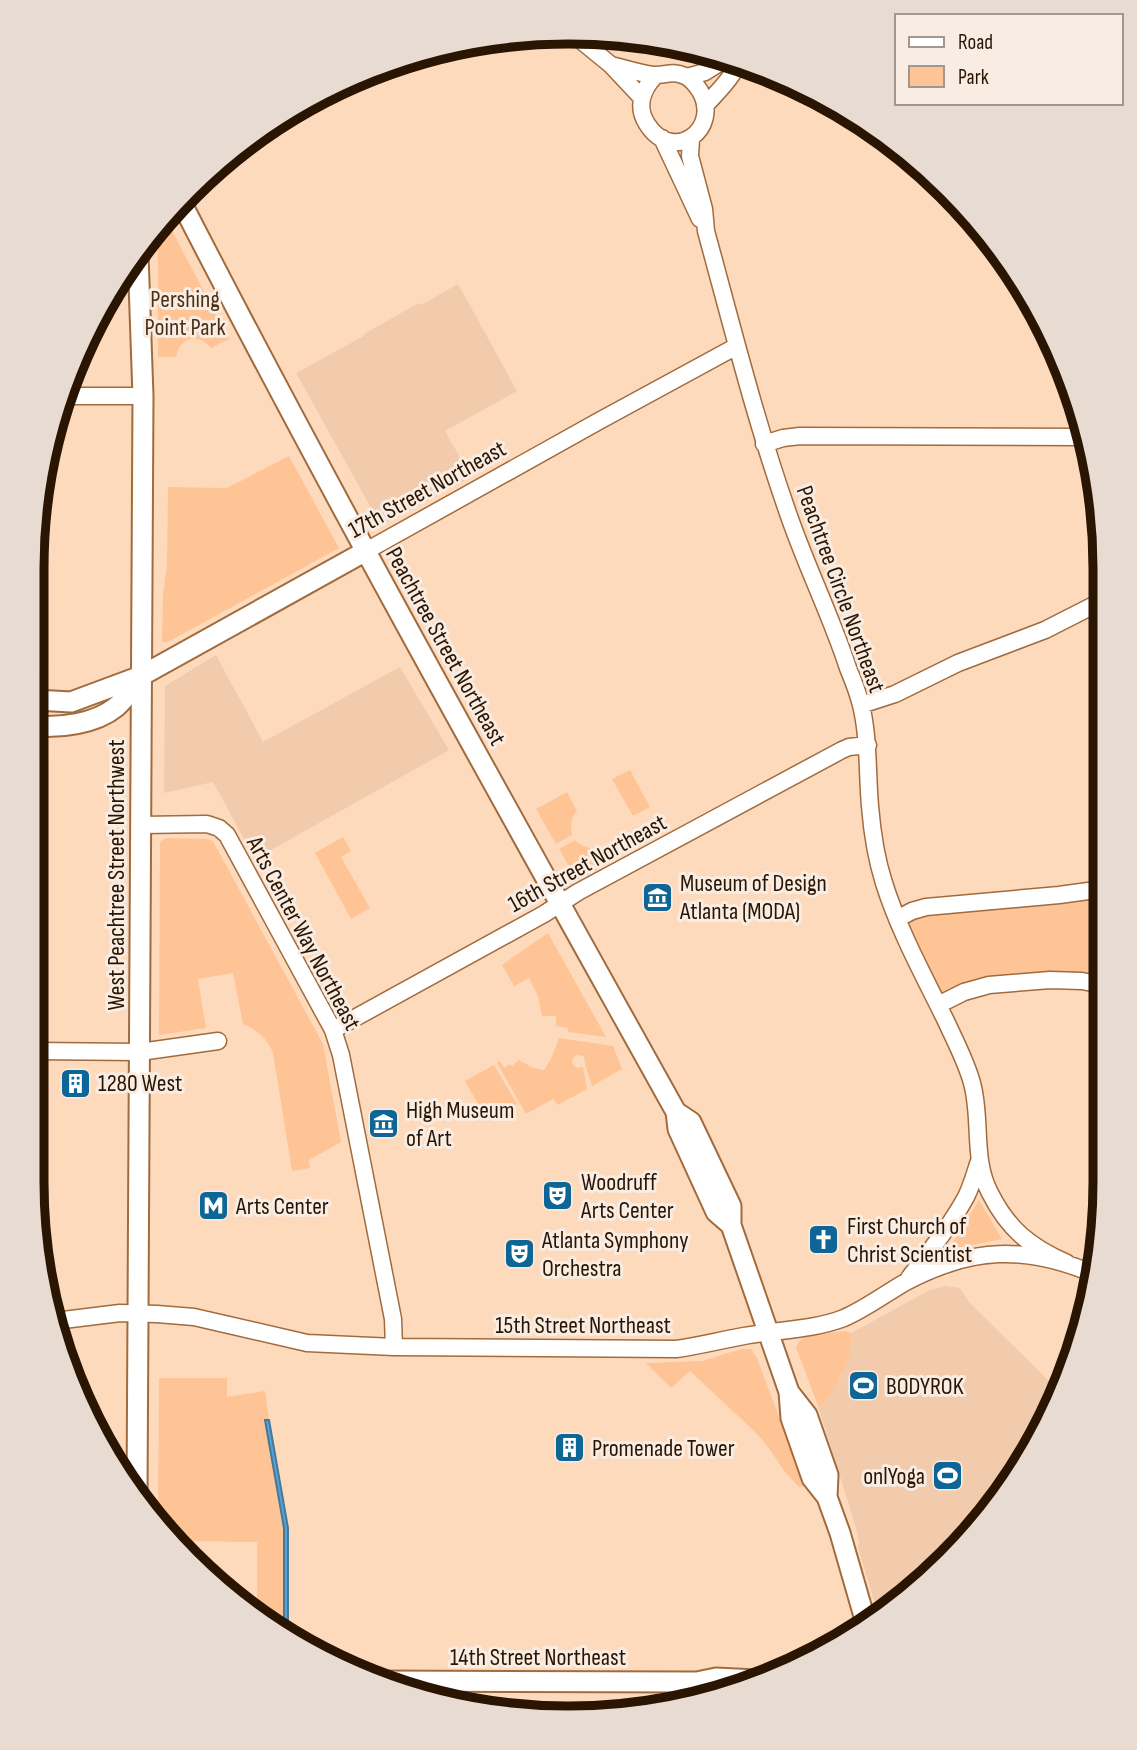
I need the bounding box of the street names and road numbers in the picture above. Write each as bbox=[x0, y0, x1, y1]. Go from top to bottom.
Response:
street label: 17th Street Northeast bbox=[343, 434, 511, 545]
street label: Peachtree Circle Northeast bbox=[790, 482, 891, 697]
street label: Peachtree Street Northeast bbox=[379, 542, 512, 750]
street label: West Peachtree Street Northwest bbox=[102, 740, 131, 1010]
street label: 16th Street Northeast bbox=[503, 808, 671, 919]
street label: Arts Center Way Northeast bbox=[240, 830, 367, 1035]
street label: 15th Street Northeast bbox=[495, 1311, 671, 1340]
street label: 14th Street Northeast bbox=[450, 1643, 626, 1672]

